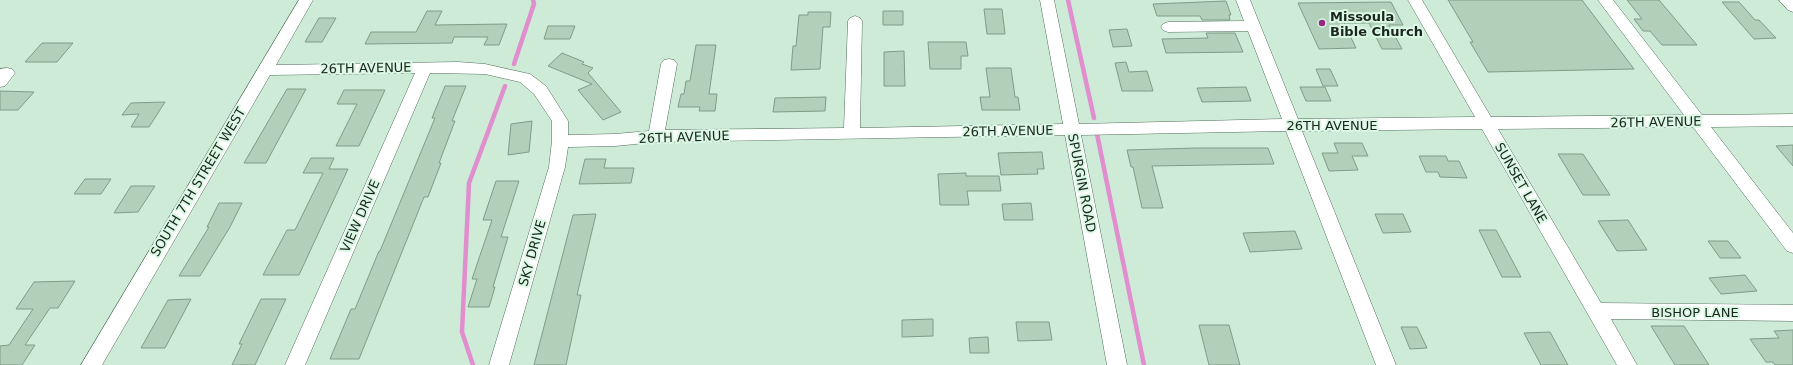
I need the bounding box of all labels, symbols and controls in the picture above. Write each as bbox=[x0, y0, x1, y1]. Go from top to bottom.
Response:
place label: Missoula Bible Church bbox=[1330, 9, 1423, 39]
marker: Missoula Bible Church bbox=[1317, 18, 1327, 28]
street label: 26TH AVENUE bbox=[320, 60, 412, 76]
street label: SOUTH 7TH STREET WEST bbox=[148, 105, 248, 259]
street label: 26TH AVENUE bbox=[1610, 114, 1702, 130]
street label: 26TH AVENUE bbox=[1286, 118, 1378, 133]
street label: 26TH AVENUE bbox=[962, 123, 1054, 139]
street label: 26TH AVENUE bbox=[638, 128, 730, 146]
street label: SPURGIN ROAD bbox=[1065, 132, 1099, 234]
street label: SUNSET LANE bbox=[1492, 140, 1550, 226]
street label: VIEW DRIVE bbox=[337, 177, 383, 255]
street label: SKY DRIVE bbox=[515, 218, 549, 288]
street label: BISHOP LANE bbox=[1651, 305, 1739, 320]

